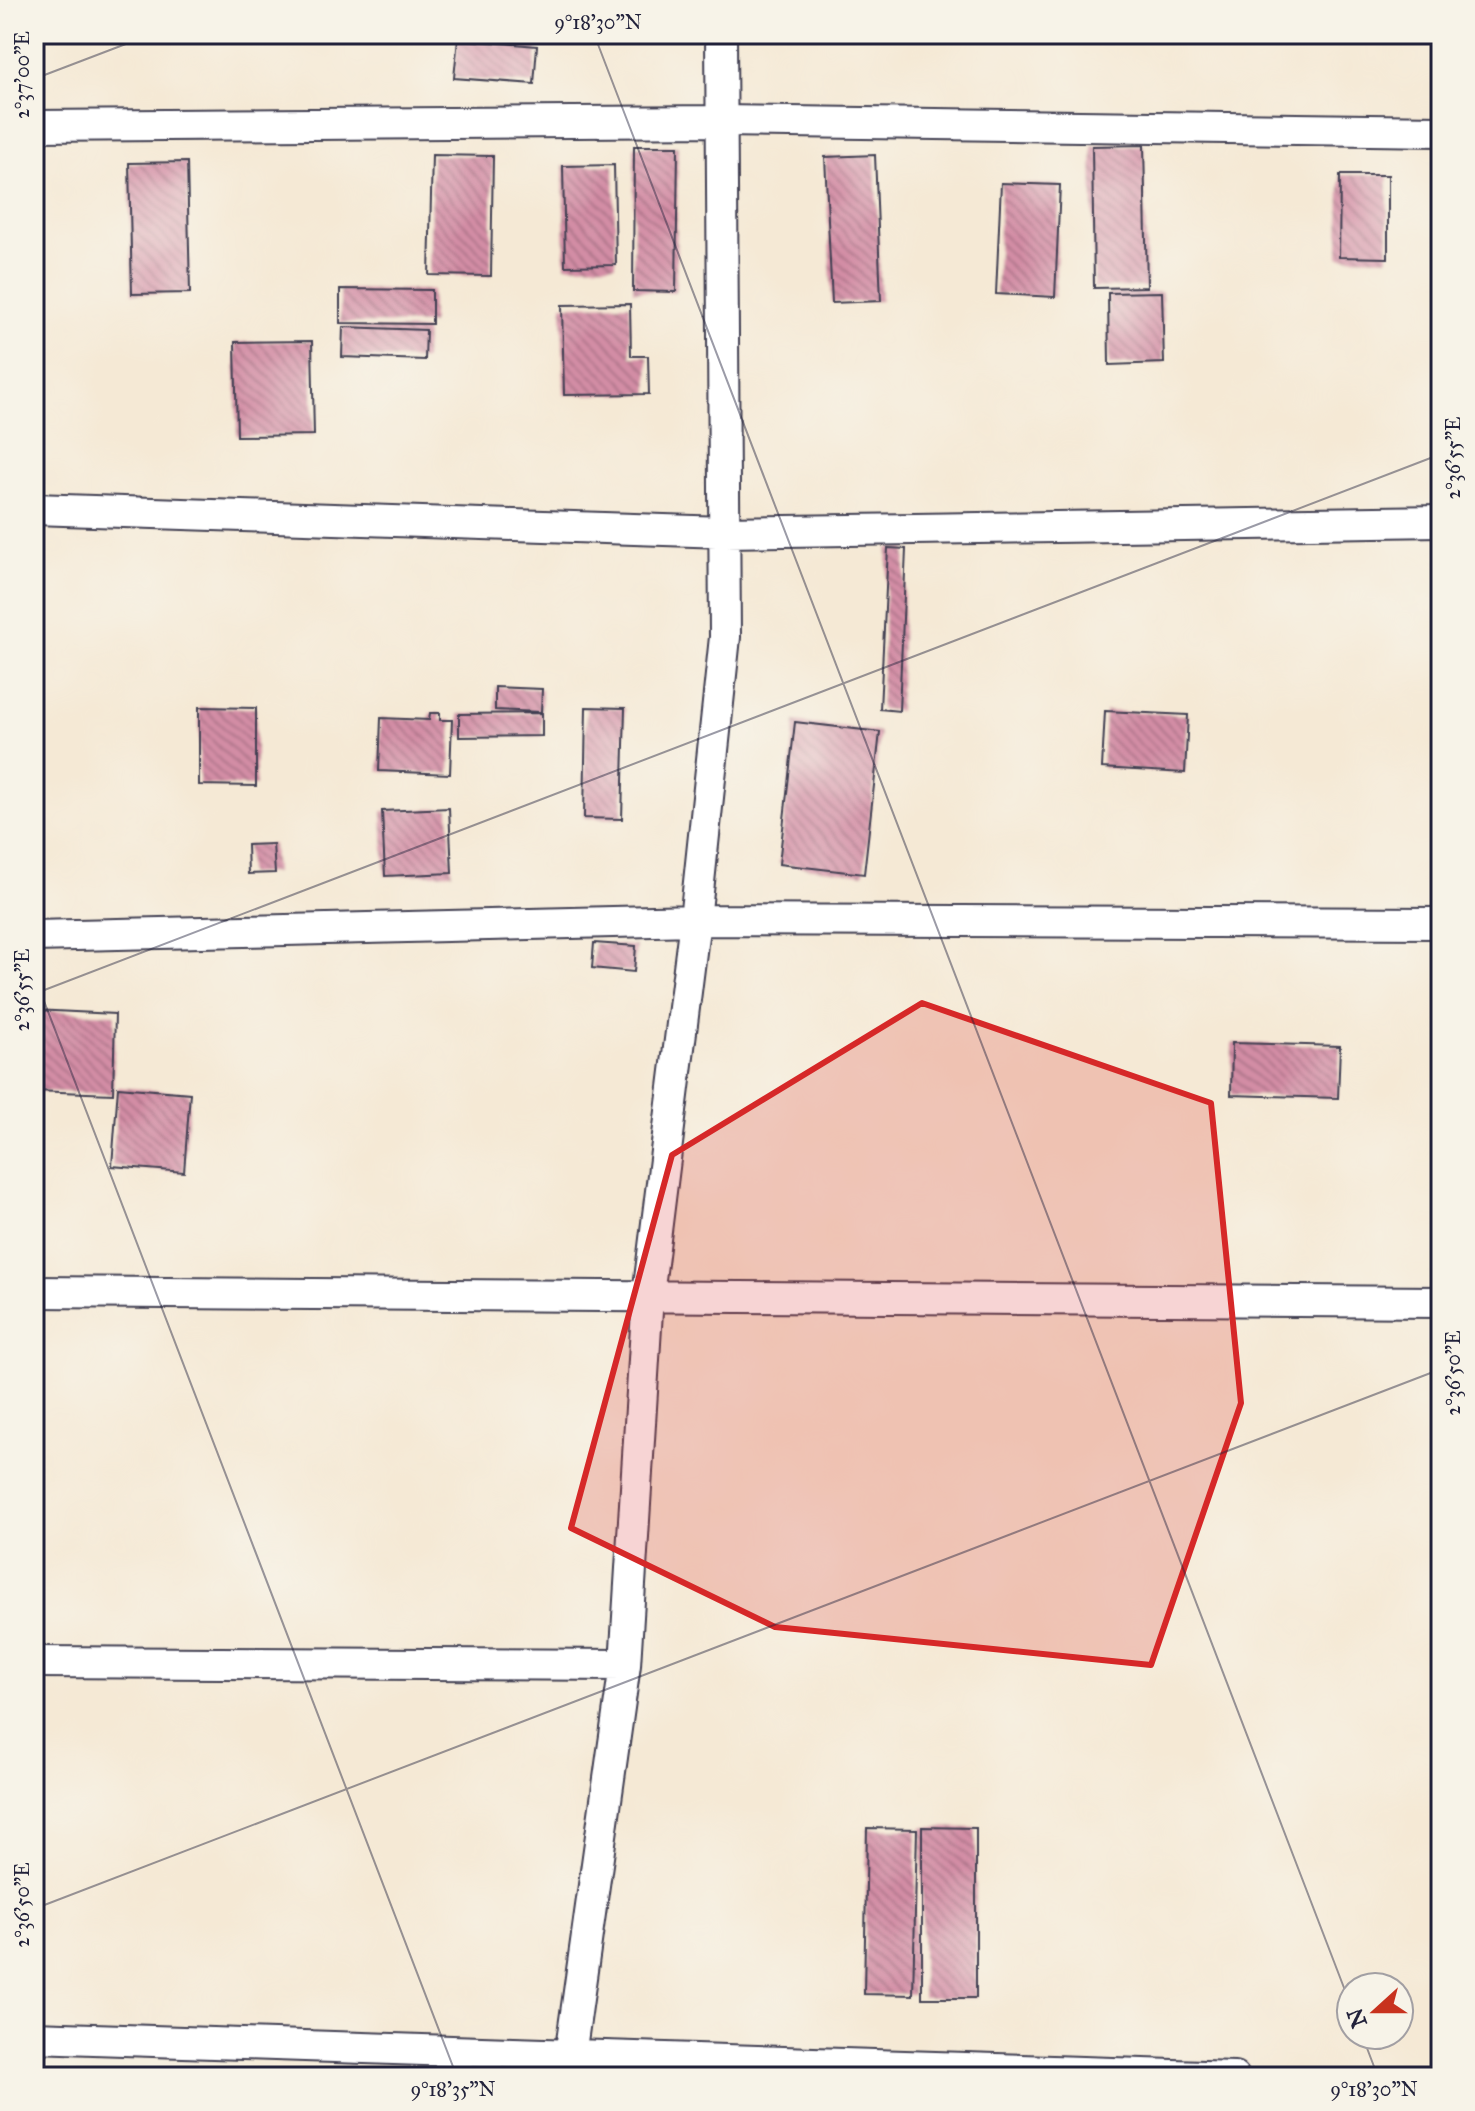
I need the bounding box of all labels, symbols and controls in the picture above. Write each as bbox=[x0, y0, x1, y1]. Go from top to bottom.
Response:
text: 9°18'30"N bbox=[554, 10, 642, 34]
text: 2°37'00"E bbox=[10, 31, 34, 119]
text: 2°36'55"E bbox=[1441, 417, 1465, 499]
text: 2°36'55"E bbox=[10, 949, 34, 1031]
text: 2°36'50"E bbox=[1441, 1331, 1465, 1415]
text: 2°36'50"E bbox=[10, 1863, 34, 1947]
north arrow bbox=[1335, 1971, 1415, 2051]
text: N bbox=[1341, 2004, 1373, 2032]
text: 9°18'35"N bbox=[410, 2077, 496, 2101]
text: 9°18'30"N bbox=[1330, 2077, 1418, 2101]

